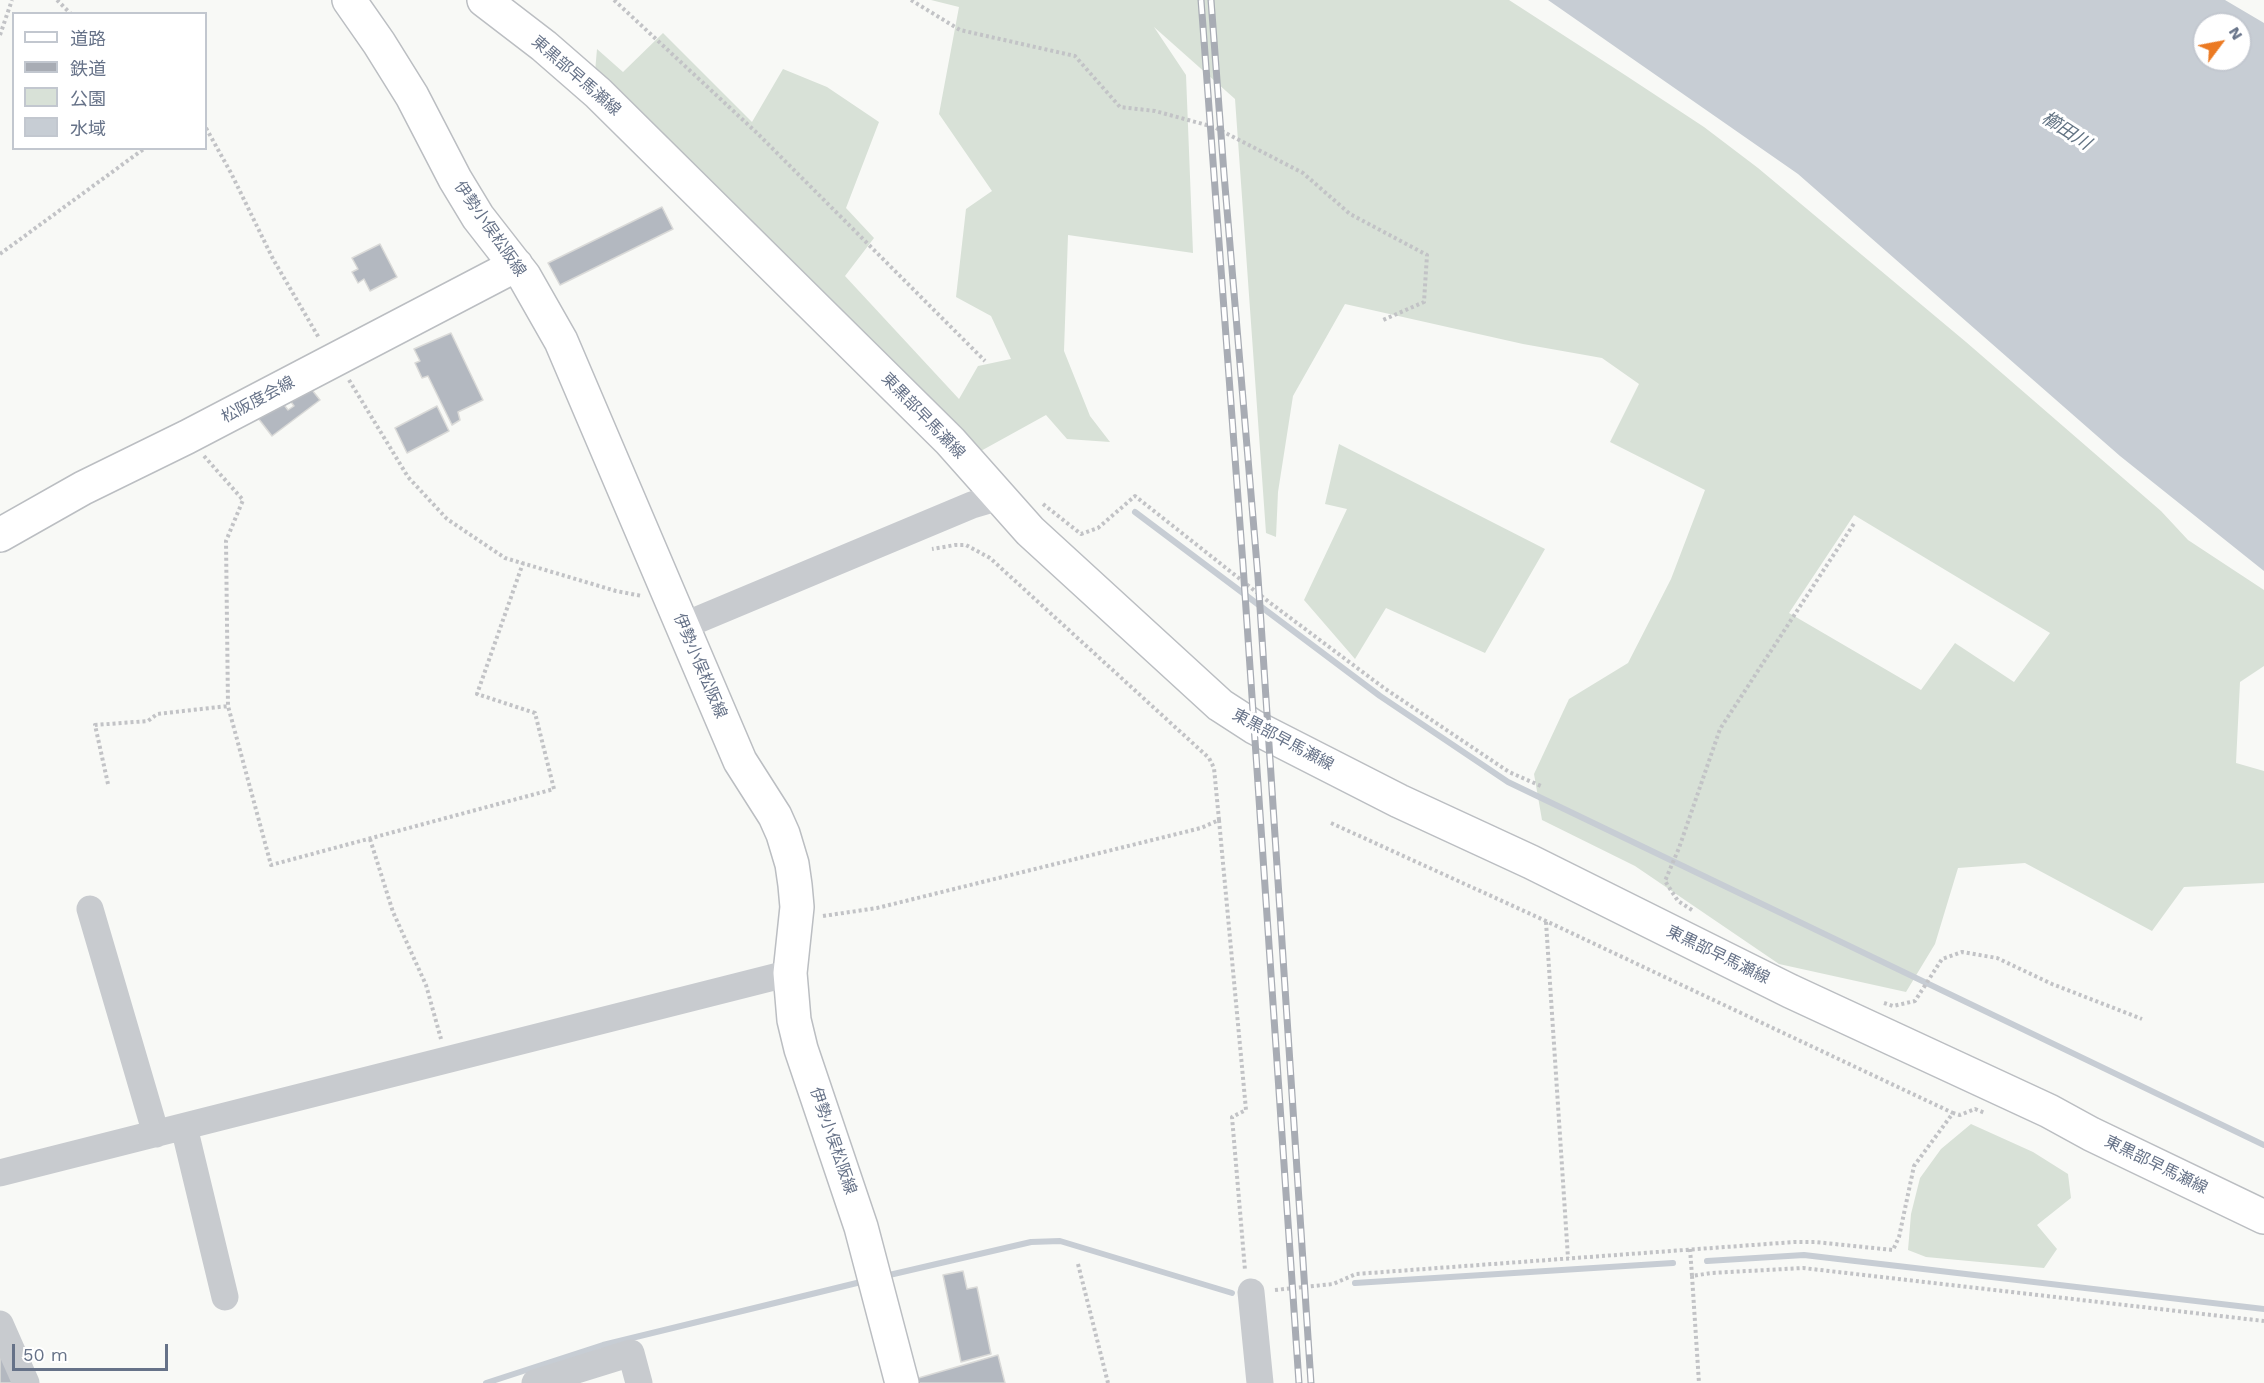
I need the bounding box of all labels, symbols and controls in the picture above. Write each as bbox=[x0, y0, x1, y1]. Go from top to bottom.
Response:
legend bbox=[12, 12, 207, 150]
north arrow bbox=[2192, 12, 2252, 72]
text: N bbox=[2225, 23, 2247, 43]
text: 道路 bbox=[70, 28, 106, 49]
street label: 東黒部早馬瀬線 bbox=[527, 32, 625, 120]
text: 鉄道 bbox=[70, 58, 106, 79]
text: 公園 bbox=[70, 88, 106, 109]
water label: 櫛田川 bbox=[2037, 107, 2095, 155]
text: 水域 bbox=[70, 118, 106, 139]
street label: 伊勢小俣松阪線 bbox=[450, 178, 530, 280]
street label: 東黒部早馬瀬線 bbox=[877, 369, 969, 463]
street label: 松阪度会線 bbox=[218, 373, 298, 427]
street label: 伊勢小俣松阪線 bbox=[669, 611, 731, 721]
street label: 東黒部早馬瀬線 bbox=[1229, 705, 1337, 775]
street label: 東黒部早馬瀬線 bbox=[1663, 922, 1773, 988]
street label: 伊勢小俣松阪線 bbox=[806, 1085, 860, 1197]
street label: 東黒部早馬瀬線 bbox=[2101, 1132, 2211, 1198]
scale bar bbox=[15, 1332, 171, 1370]
text: 50 m bbox=[23, 1344, 68, 1365]

